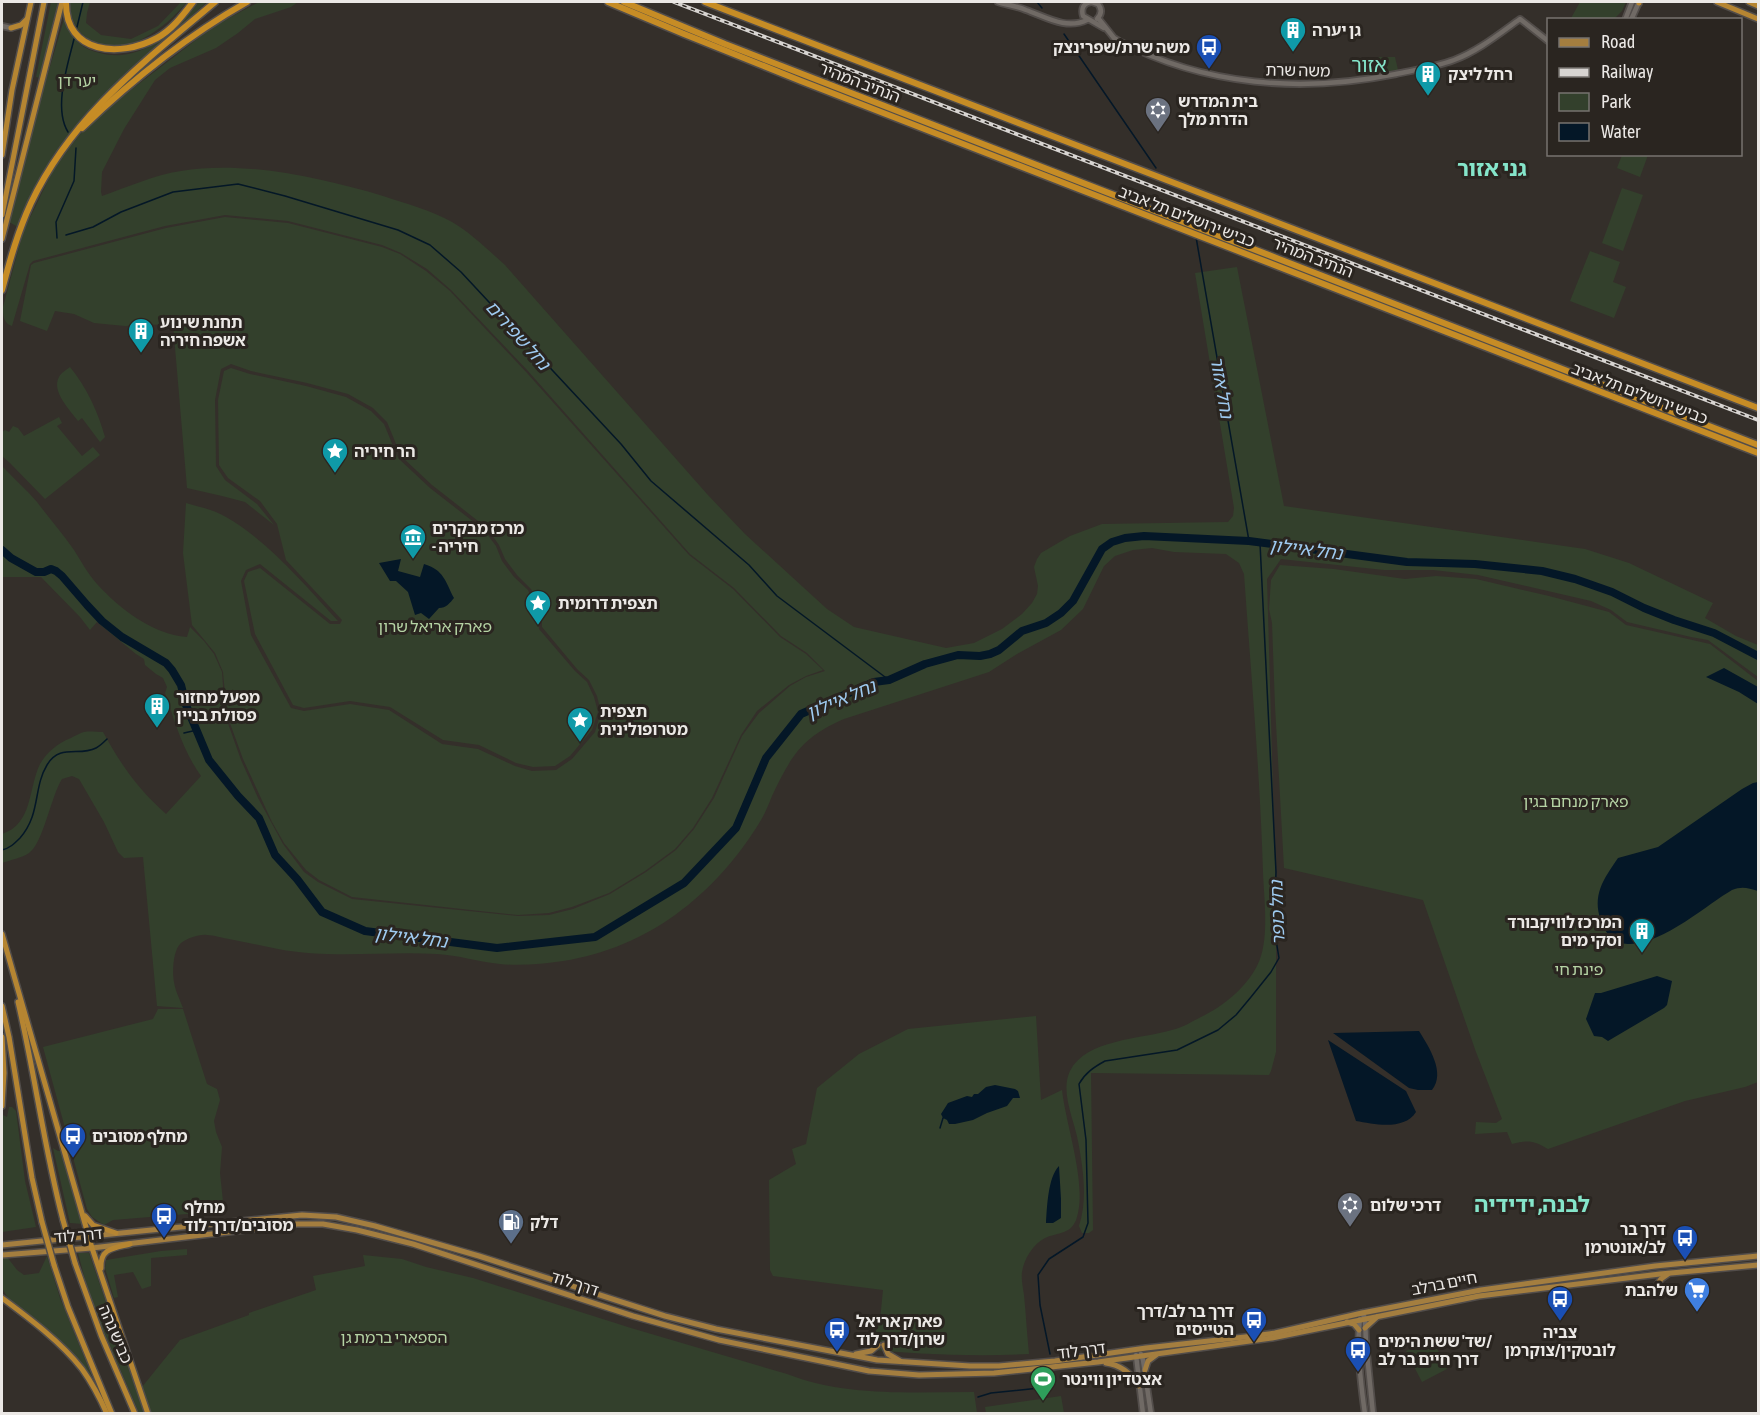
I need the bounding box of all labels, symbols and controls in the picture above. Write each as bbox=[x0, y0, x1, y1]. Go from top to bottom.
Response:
building icon: גן יערה bbox=[1278, 15, 1308, 53]
legend bbox=[1547, 18, 1742, 156]
place label: גן יערה bbox=[1312, 21, 1361, 39]
text: Road bbox=[1601, 31, 1635, 52]
bus stop icon: משה שרת/שפרינצק bbox=[1194, 32, 1224, 70]
place label: משה שרת/שפרינצק bbox=[1053, 38, 1190, 56]
district label: אזור bbox=[1351, 53, 1387, 76]
street label: הנתיב המהיר bbox=[817, 58, 903, 106]
building icon: רחל ליצק bbox=[1413, 59, 1443, 97]
street label: משה שרת bbox=[1265, 60, 1331, 80]
text: Railway bbox=[1601, 61, 1653, 82]
place label: רחל ליצק bbox=[1448, 65, 1513, 83]
park label: יער דן bbox=[58, 71, 96, 89]
text: Park bbox=[1601, 91, 1631, 112]
place label: בית המדרש הדרת מלך bbox=[1178, 92, 1258, 128]
synagogue icon: בית המדרש הדרת מלך bbox=[1143, 95, 1173, 133]
text: Water bbox=[1601, 121, 1641, 142]
district label: גני אזור bbox=[1457, 155, 1527, 181]
street label: כביש ירושלים תל אביב bbox=[1116, 182, 1258, 250]
street label: הנתיב המהיר bbox=[1270, 233, 1356, 281]
water label: נחל שפירים bbox=[481, 296, 555, 375]
place label: תחנת שינוע אשפה חיריה bbox=[160, 313, 246, 349]
building icon: תחנת שינוע אשפה חיריה bbox=[126, 316, 156, 354]
water label: נחל אזור bbox=[1206, 354, 1238, 421]
street label: כביש ירושלים תל אביב bbox=[1569, 359, 1711, 427]
place icon: הר חיריה bbox=[320, 436, 350, 474]
place label: הר חיריה bbox=[354, 442, 416, 460]
place label: מרכז מבקרים - חיריה bbox=[432, 519, 524, 555]
museum icon: מרכז מבקרים - חיריה bbox=[398, 522, 428, 560]
water label: נחל איילון bbox=[1269, 534, 1345, 564]
place icon: תצפית דרומית bbox=[523, 588, 553, 626]
place label: תצפית דרומית bbox=[558, 594, 658, 612]
park label: פארק אריאל שרון bbox=[378, 617, 492, 635]
water label: נחל איילון bbox=[803, 675, 880, 723]
place label: מפעל מחזור פסולת בניין bbox=[176, 688, 260, 724]
building icon: מפעל מחזור פסולת בניין bbox=[142, 691, 172, 729]
place label: תצפית מטרופולינית bbox=[600, 702, 688, 738]
place icon: תצפית מטרופולינית bbox=[565, 705, 595, 743]
park label: פארק מנחם בגין bbox=[1523, 792, 1629, 810]
water label: נחל כופר bbox=[1265, 879, 1289, 946]
place label: המרכז לוויקבורד וסקי מים bbox=[1507, 913, 1622, 949]
building icon: המרכז לוויקבורד וסקי מים bbox=[1627, 916, 1657, 954]
water label: נחל איילון bbox=[374, 922, 450, 952]
park label: פינת חי bbox=[1555, 960, 1603, 978]
bus stop icon: מחלף מסובים bbox=[58, 1121, 88, 1159]
place label: מחלף מסובים bbox=[92, 1127, 188, 1145]
synagogue icon: דרכי שלום bbox=[1335, 1190, 1365, 1228]
district label: לבנה, ידידיה bbox=[1474, 1191, 1590, 1217]
place label: דרכי שלום bbox=[1370, 1196, 1441, 1214]
place label: מחלף מסובים/דרך לוד bbox=[184, 1198, 294, 1234]
bus stop icon: מחלף מסובים/דרך לוד bbox=[149, 1201, 179, 1239]
fuel station icon: דלק bbox=[496, 1207, 526, 1245]
place label: דלק bbox=[530, 1213, 559, 1231]
place label: דרך בר לב/אונטרמן bbox=[1585, 1220, 1666, 1256]
bus stop icon: דרך בר לב/אונטרמן bbox=[1670, 1223, 1700, 1261]
street label: דרך לוד bbox=[53, 1224, 103, 1246]
street label: דרך לוד bbox=[549, 1267, 601, 1299]
street label: חיים ברלב bbox=[1410, 1268, 1478, 1298]
supermarket icon: שלהבת bbox=[1682, 1275, 1712, 1313]
place label: שלהבת bbox=[1625, 1281, 1678, 1299]
bus stop icon: צביה לובטקין/צוקרמן bbox=[1545, 1284, 1575, 1322]
street label: כביש גהה bbox=[96, 1302, 136, 1366]
place label: דרך בר לב/דרך הטייסים bbox=[1137, 1302, 1234, 1338]
bus stop icon: דרך בר לב/דרך הטייסים bbox=[1239, 1305, 1269, 1343]
place label: פארק אריאל שרון/דרך לוד bbox=[856, 1312, 945, 1348]
bus stop icon: פארק אריאל שרון/דרך לוד bbox=[822, 1315, 852, 1353]
place label: צביה לובטקין/צוקרמן bbox=[1504, 1323, 1616, 1359]
park label: הספארי ברמת גן bbox=[340, 1328, 448, 1346]
place label: שד' ששת הימים/ דרך חיים בר לב bbox=[1378, 1332, 1492, 1368]
bus stop icon: שד' ששת הימים/ דרך חיים בר לב bbox=[1343, 1335, 1373, 1373]
street label: דרך לוד bbox=[1056, 1338, 1107, 1362]
sports icon: אצטדיון ווינטר bbox=[1028, 1364, 1058, 1402]
place label: אצטדיון ווינטר bbox=[1062, 1370, 1162, 1388]

